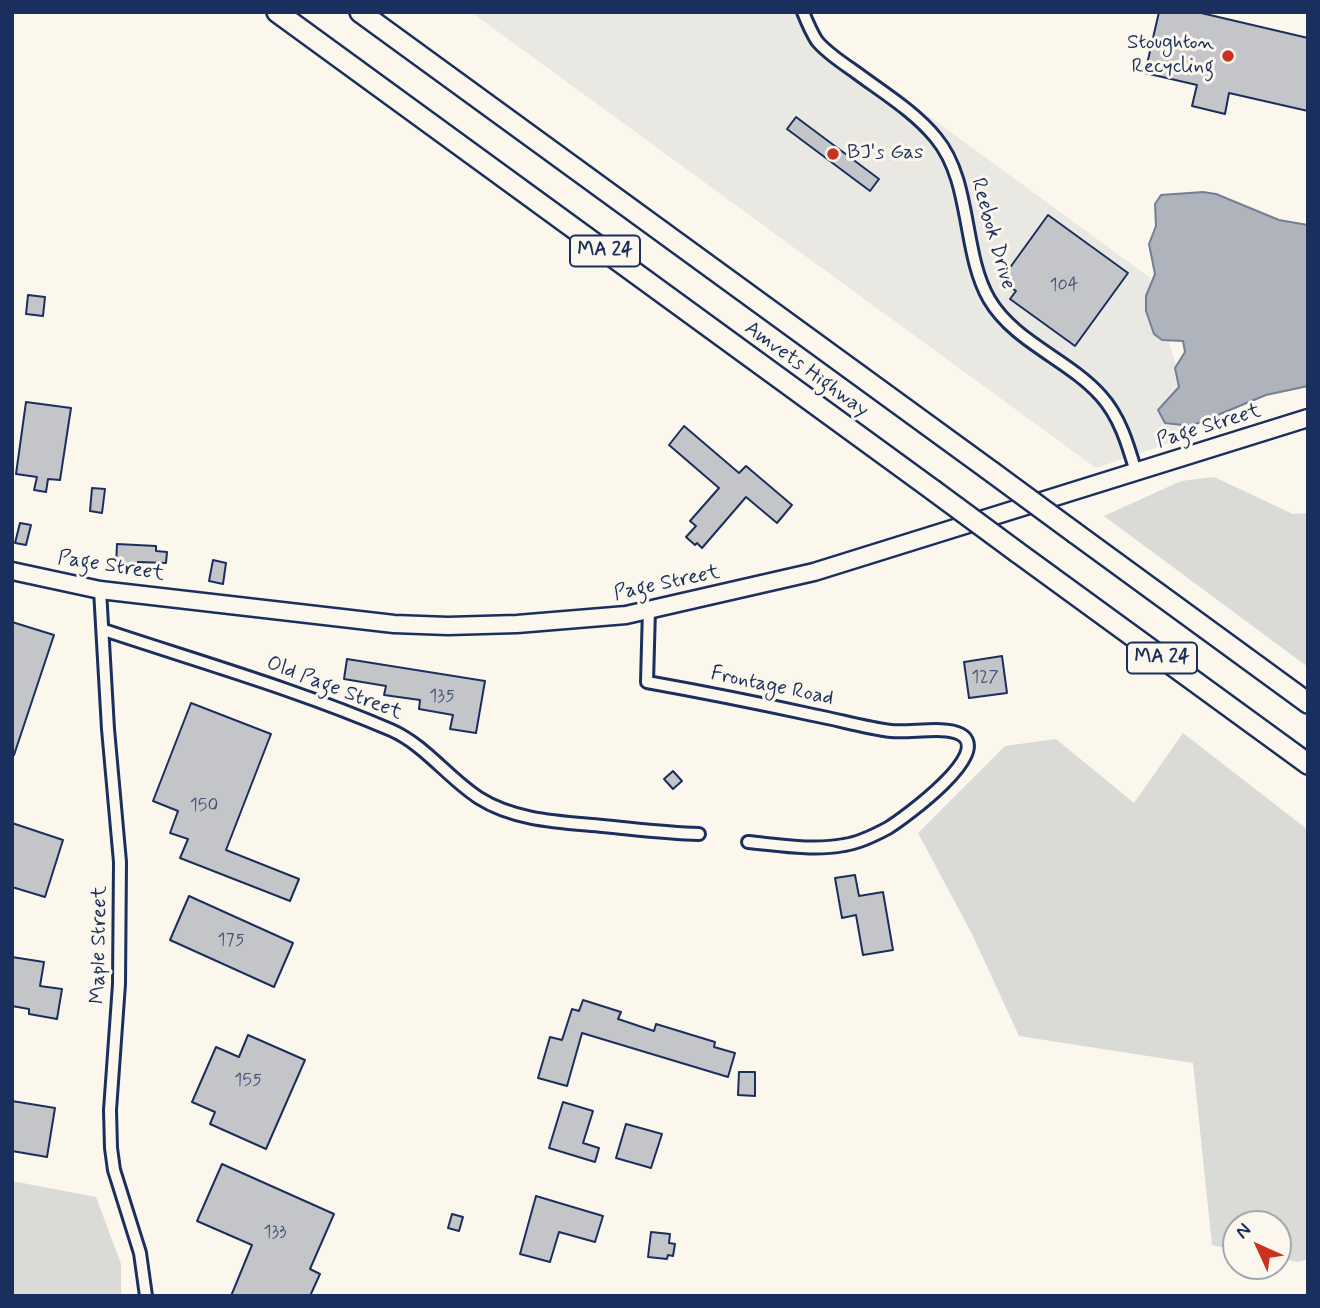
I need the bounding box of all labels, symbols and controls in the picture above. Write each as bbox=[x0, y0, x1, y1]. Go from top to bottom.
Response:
place label: Stoughton Recycling bbox=[1127, 31, 1214, 81]
marker: Stoughton Recycling bbox=[1220, 48, 1236, 64]
place label: BJ's Gas bbox=[847, 141, 923, 167]
marker: BJ's Gas bbox=[825, 146, 841, 162]
street label: Reebok Drive bbox=[964, 175, 1020, 293]
road number: MA 24 bbox=[570, 235, 640, 266]
house number: 104 bbox=[1050, 275, 1078, 297]
street label: Amvets Highway bbox=[739, 316, 873, 424]
street label: Page Street bbox=[1154, 399, 1264, 455]
street label: Page Street bbox=[56, 546, 166, 588]
street label: Page Street bbox=[612, 560, 722, 608]
road number: MA 24 bbox=[1127, 642, 1197, 674]
street label: Old Page Street bbox=[263, 652, 405, 726]
street label: Frontage Road bbox=[708, 662, 836, 712]
house number: 127 bbox=[971, 667, 999, 689]
house number: 135 bbox=[429, 686, 455, 708]
house number: 150 bbox=[190, 795, 218, 817]
street label: Maple Street bbox=[86, 886, 114, 1004]
house number: 175 bbox=[217, 930, 245, 952]
house number: 155 bbox=[234, 1070, 262, 1092]
north arrow bbox=[1222, 1210, 1292, 1280]
text: N bbox=[1230, 1218, 1257, 1245]
house number: 133 bbox=[263, 1222, 287, 1244]

